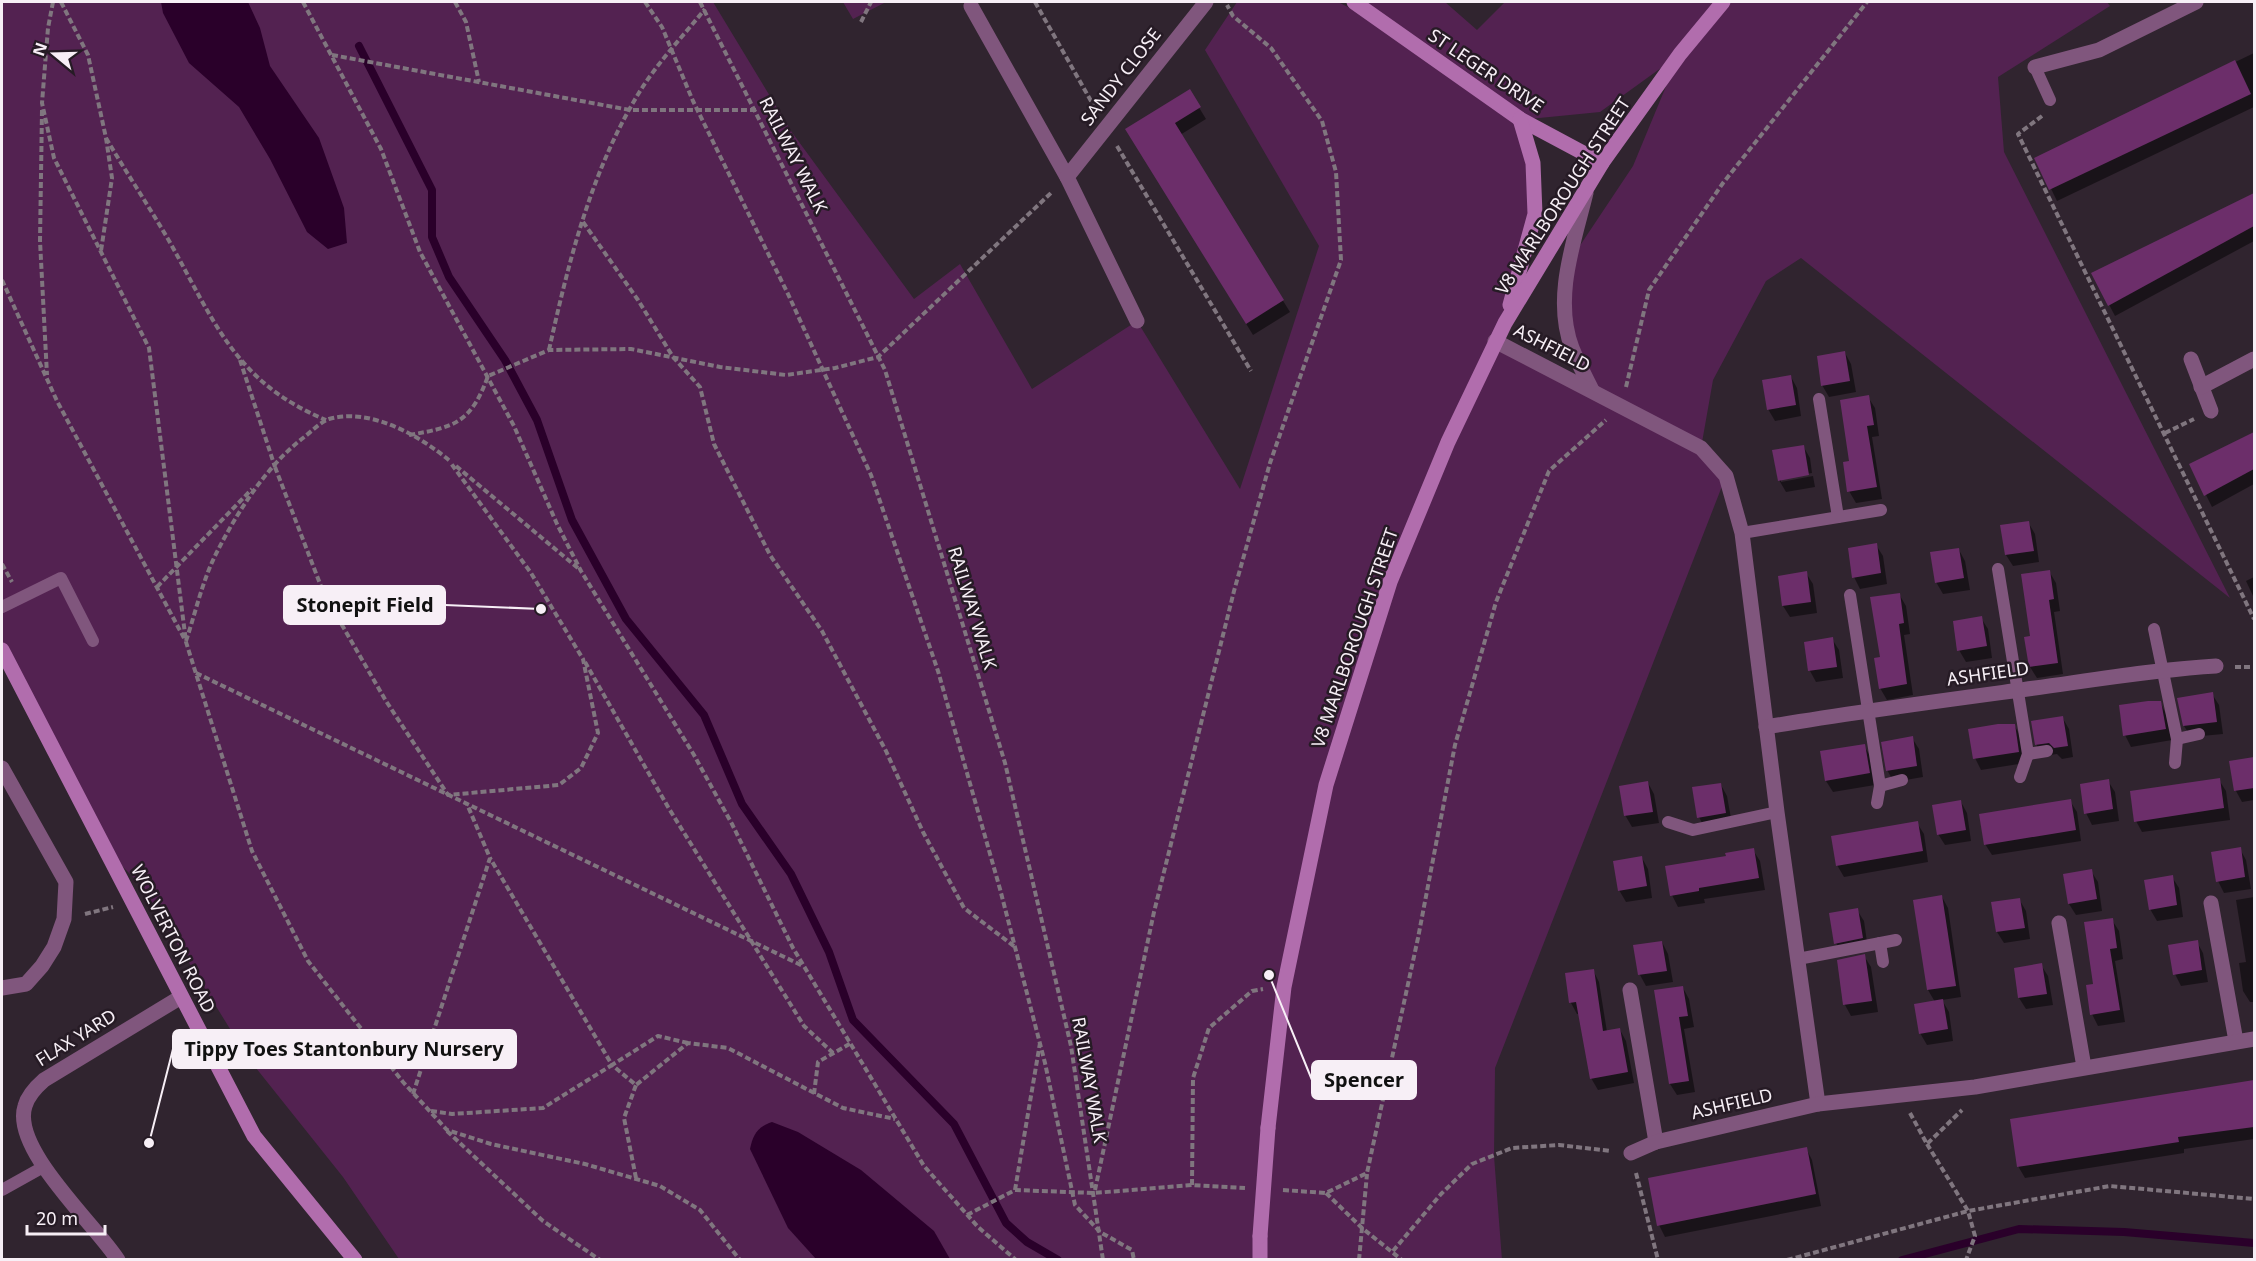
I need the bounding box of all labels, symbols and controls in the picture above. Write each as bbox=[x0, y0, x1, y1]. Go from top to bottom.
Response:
street label: SANDY CLOSE bbox=[1075, 23, 1166, 130]
street label: ST LEGER DRIVE bbox=[1424, 23, 1549, 118]
north arrow bbox=[24, 24, 84, 84]
text: N bbox=[27, 39, 52, 59]
street label: RAILWAY WALK bbox=[754, 92, 834, 217]
street label: V8 MARLBOROUGH STREET bbox=[1489, 92, 1635, 299]
street label: ASHFIELD bbox=[1510, 318, 1595, 377]
street label: V8 MARLBOROUGH STREET bbox=[1305, 525, 1403, 751]
street label: RAILWAY WALK bbox=[943, 543, 1003, 673]
callout: Stonepit Field bbox=[284, 586, 445, 624]
text: Stonepit Field bbox=[296, 591, 434, 618]
street label: ASHFIELD bbox=[1945, 655, 2031, 691]
street label: WOLVERTON ROAD bbox=[126, 860, 222, 1017]
street label: FLAX YARD bbox=[31, 1003, 120, 1071]
street label: RAILWAY WALK bbox=[1067, 1015, 1113, 1145]
callout: Tippy Toes Stantonbury Nursery bbox=[173, 1030, 516, 1068]
text: Tippy Toes Stantonbury Nursery bbox=[184, 1035, 504, 1062]
callout: Spencer bbox=[1312, 1061, 1416, 1099]
text: Spencer bbox=[1324, 1066, 1404, 1093]
street label: ASHFIELD bbox=[1689, 1082, 1775, 1124]
scale bar bbox=[27, 1198, 105, 1236]
text: 20 m bbox=[36, 1206, 78, 1230]

